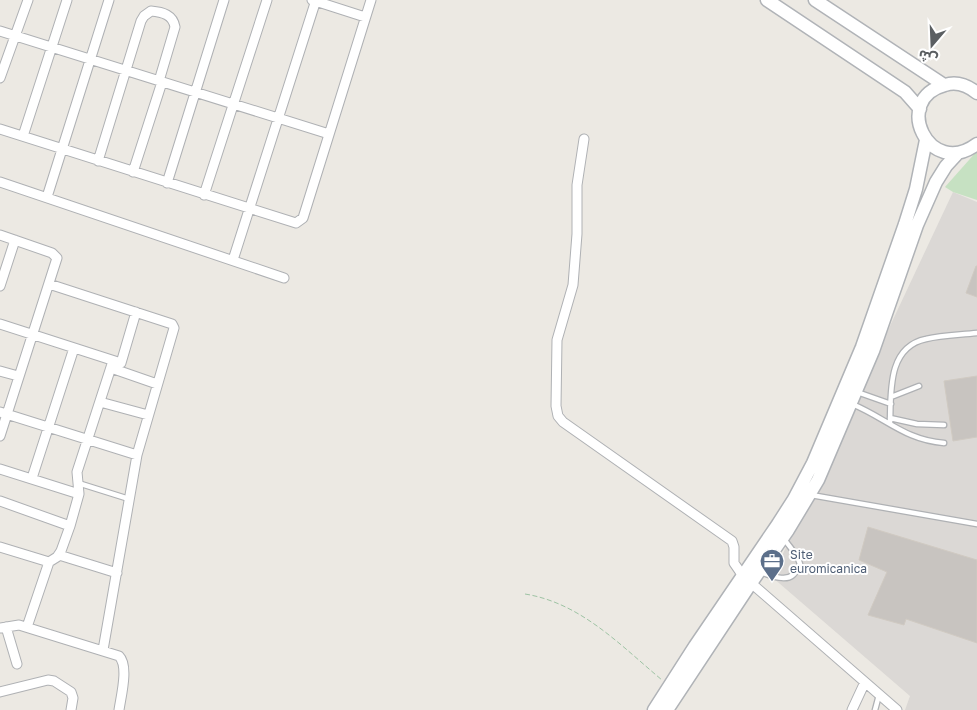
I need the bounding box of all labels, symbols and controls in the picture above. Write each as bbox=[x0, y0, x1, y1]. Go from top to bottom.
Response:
north arrow bbox=[907, 20, 957, 70]
text: ش bbox=[916, 47, 939, 69]
place label: Site euromicanica bbox=[790, 547, 867, 576]
office icon: Site euromicanica bbox=[759, 548, 785, 582]

